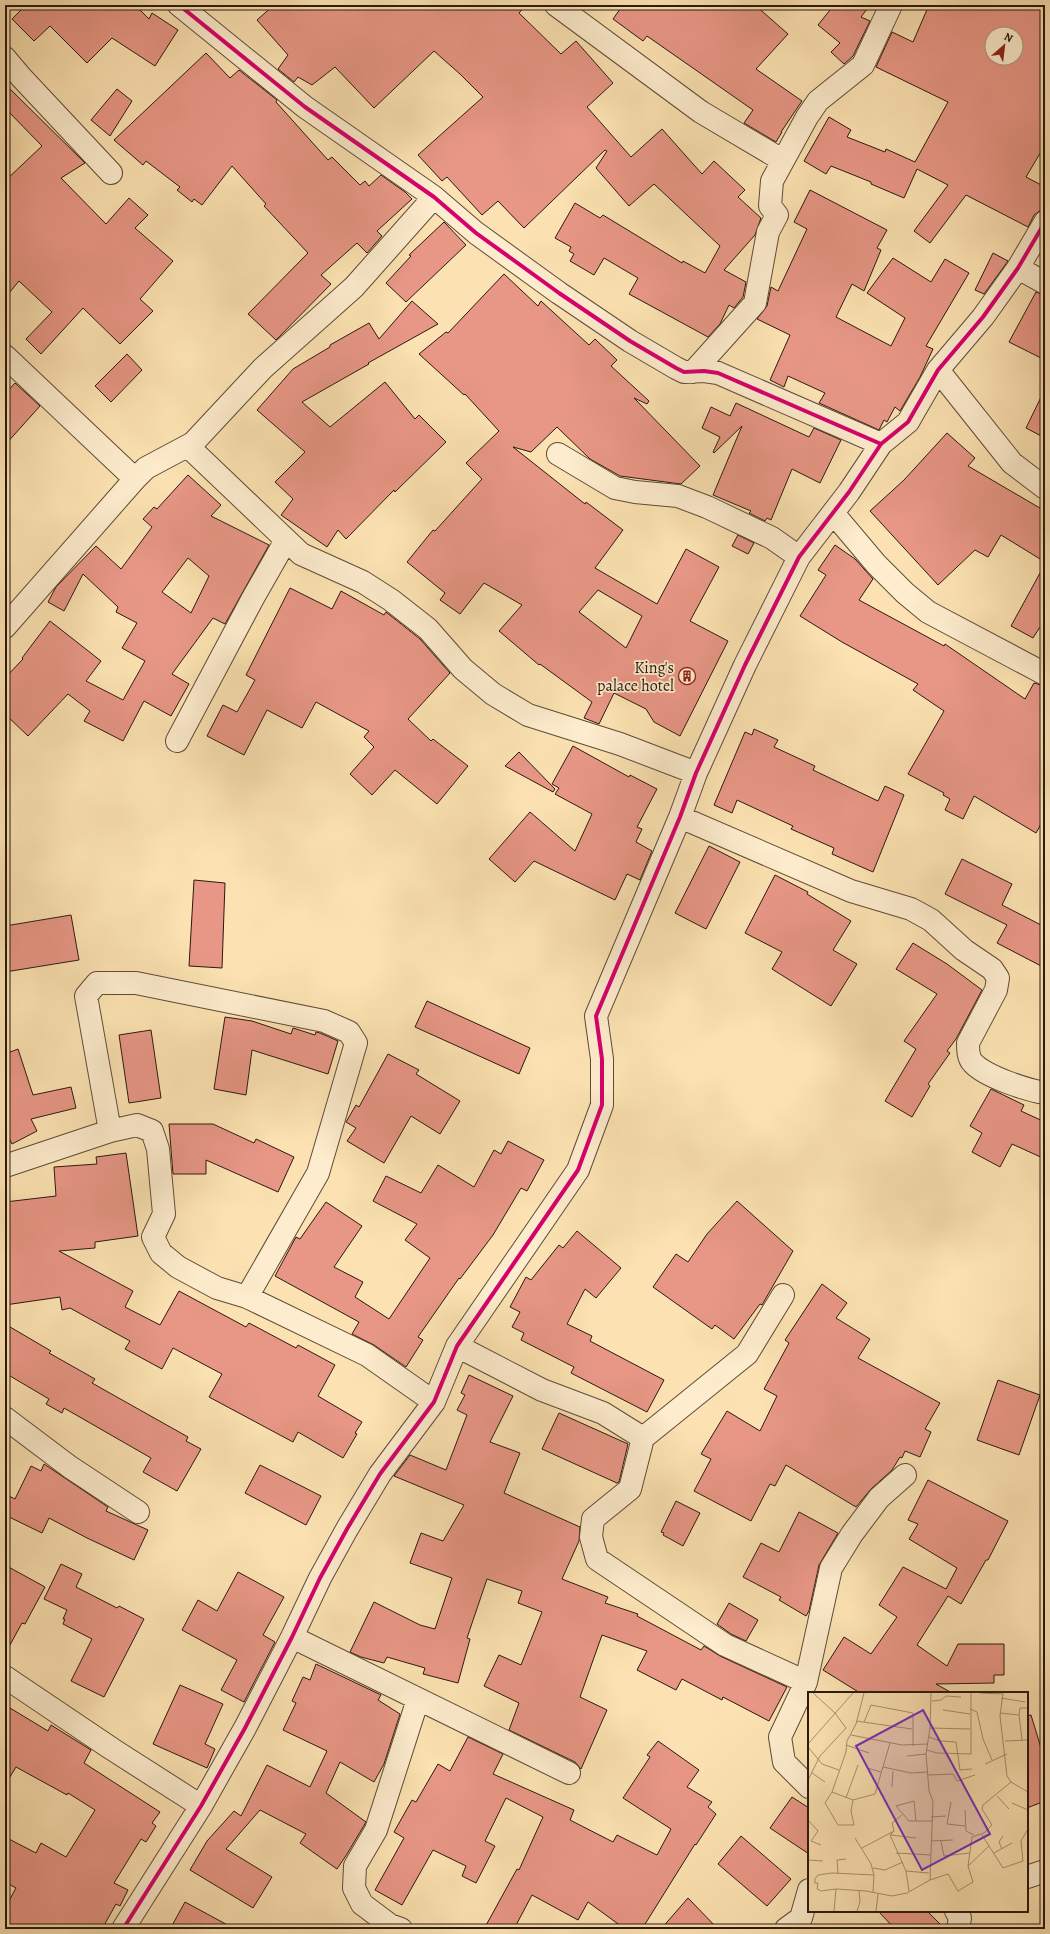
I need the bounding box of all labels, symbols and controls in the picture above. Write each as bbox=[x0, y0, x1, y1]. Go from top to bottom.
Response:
north arrow bbox=[984, 26, 1024, 66]
text: N bbox=[1001, 29, 1016, 46]
place label: King's palace hotel bbox=[597, 657, 674, 697]
building icon: King's palace hotel bbox=[677, 666, 697, 686]
inset map bbox=[808, 1692, 1028, 1912]

